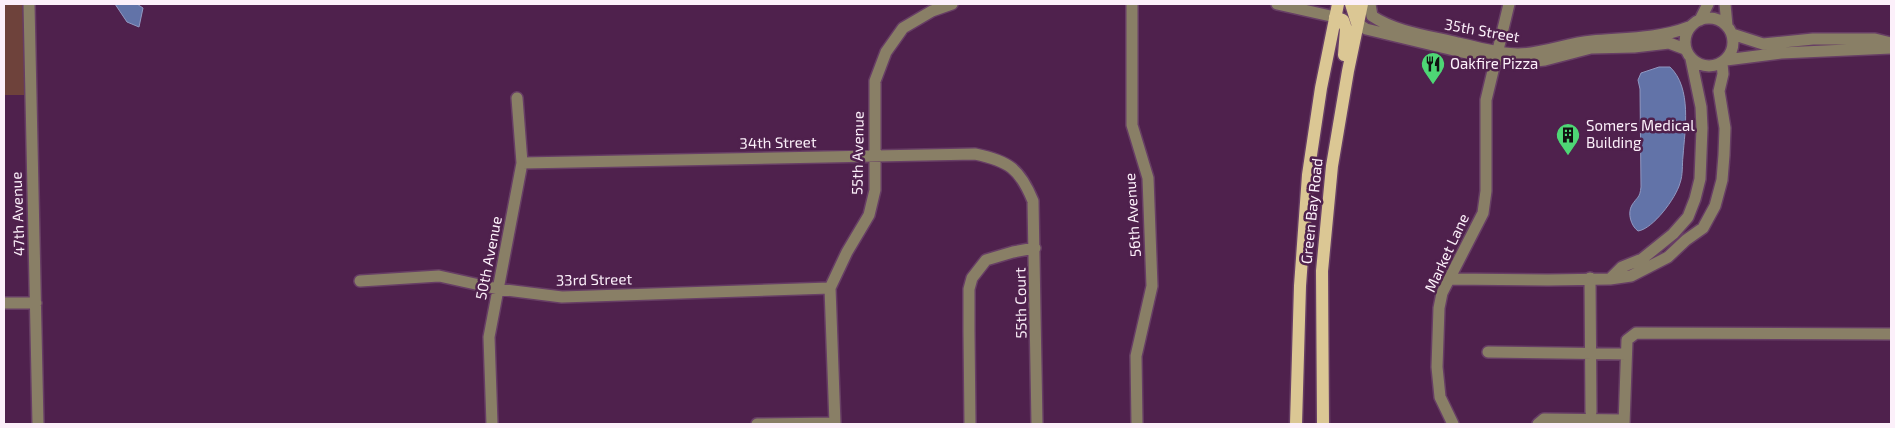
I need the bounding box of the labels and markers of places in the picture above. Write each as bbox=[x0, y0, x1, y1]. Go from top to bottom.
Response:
restaurant icon: Oakfire Pizza bbox=[1420, 51, 1446, 85]
place label: Oakfire Pizza bbox=[1450, 54, 1538, 72]
place label: Somers Medical Building bbox=[1586, 116, 1695, 151]
building icon: Somers Medical Building bbox=[1555, 122, 1581, 156]

